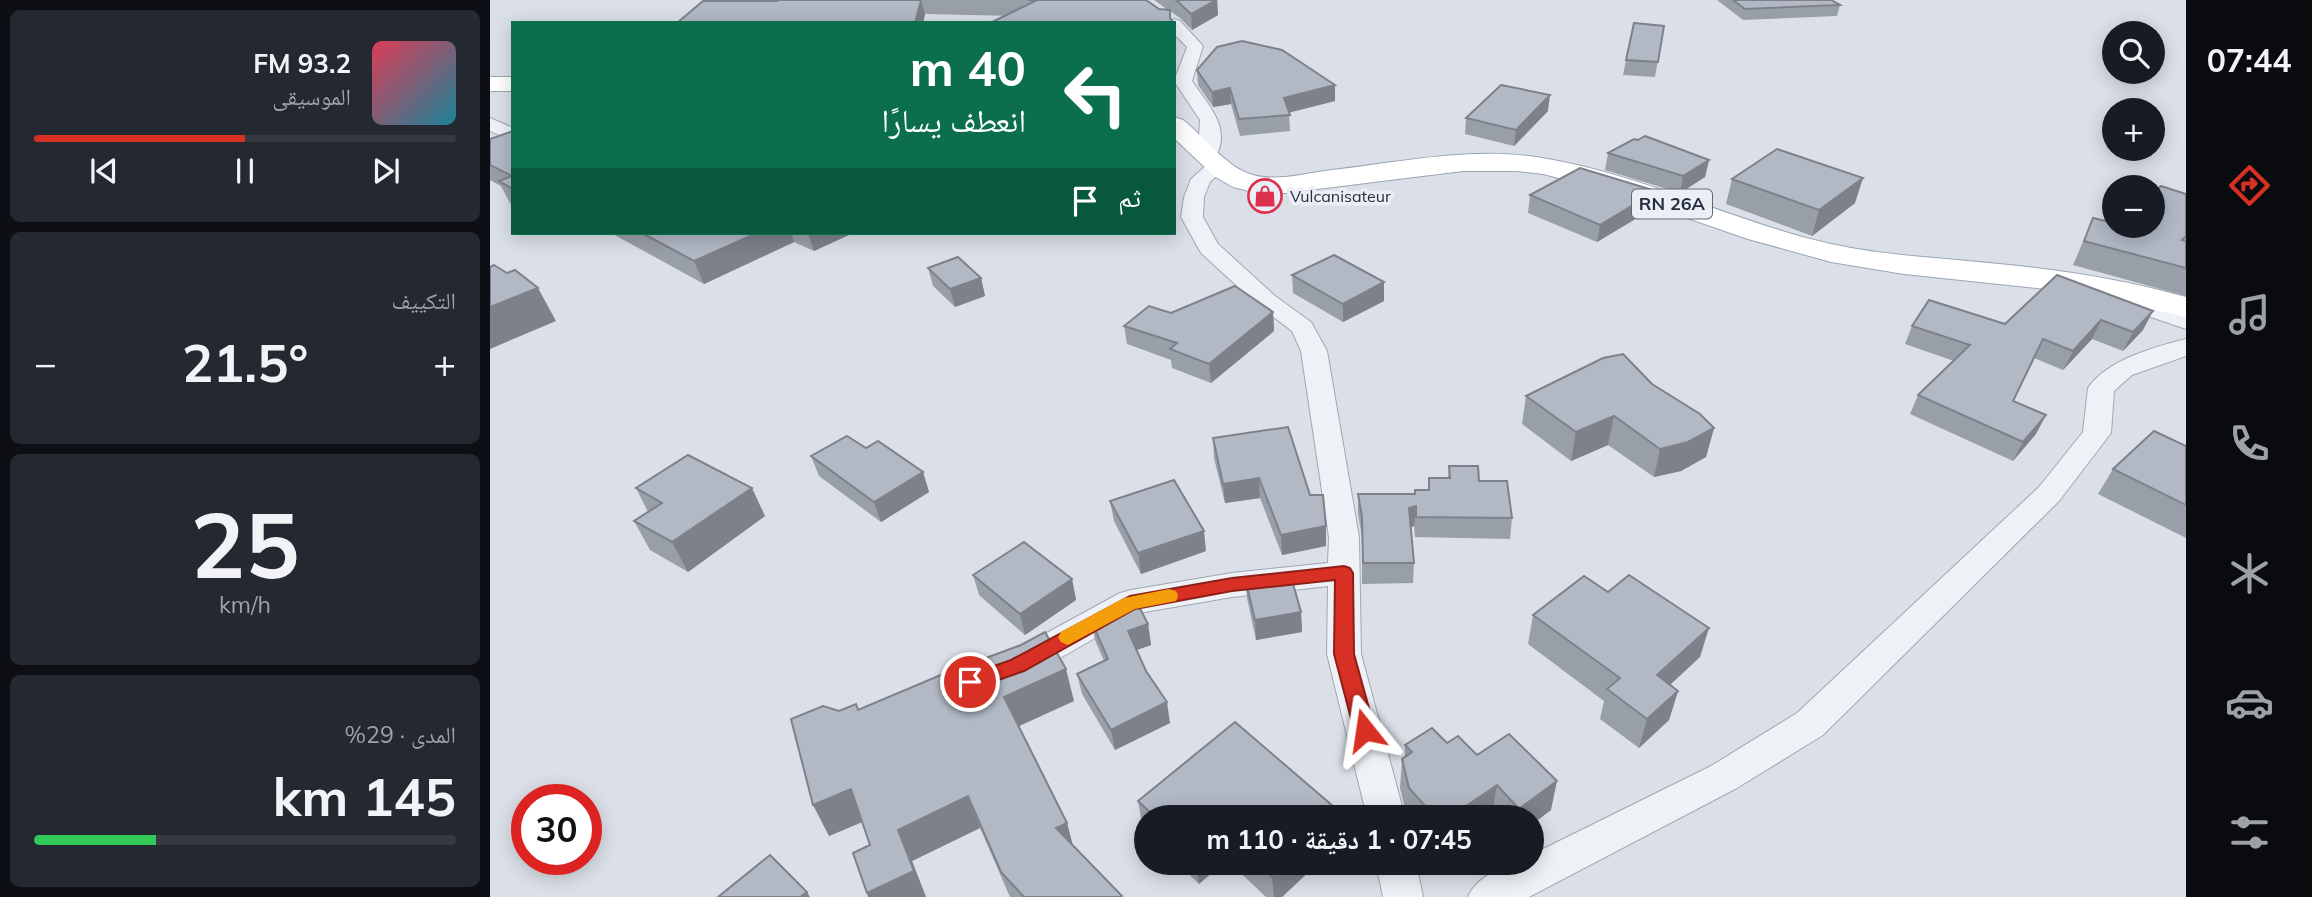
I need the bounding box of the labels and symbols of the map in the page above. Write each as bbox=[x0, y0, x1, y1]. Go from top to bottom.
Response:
shop icon: Vulcanisateur bbox=[1246, 177, 1284, 215]
place label: Vulcanisateur bbox=[1290, 186, 1391, 206]
road number: RN 26A bbox=[1632, 190, 1712, 218]
pin bbox=[940, 652, 1000, 712]
position arrow bbox=[1328, 693, 1402, 767]
speed limit sign: 30 bbox=[511, 784, 602, 875]

